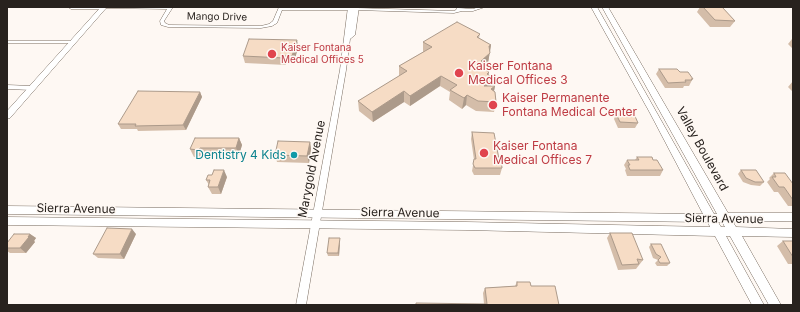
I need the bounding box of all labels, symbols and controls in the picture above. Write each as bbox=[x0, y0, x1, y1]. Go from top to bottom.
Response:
street label: Mango Drive bbox=[187, 10, 247, 24]
place label: Kaiser Fontana Medical Offices 5 bbox=[281, 42, 364, 66]
marker: Kaiser Fontana Medical Offices 5 bbox=[266, 48, 278, 60]
place label: Kaiser Fontana Medical Offices 3 bbox=[468, 59, 568, 87]
marker: Kaiser Fontana Medical Offices 3 bbox=[453, 67, 465, 79]
place label: Kaiser Permanente Fontana Medical Center bbox=[502, 91, 637, 119]
marker: Kaiser Permanente Fontana Medical Center bbox=[487, 99, 499, 111]
street label: Valley Boulevard bbox=[673, 104, 731, 194]
street label: Marygold Avenue bbox=[295, 119, 329, 219]
place label: Kaiser Fontana Medical Offices 7 bbox=[493, 139, 592, 167]
marker: Kaiser Fontana Medical Offices 7 bbox=[478, 147, 490, 159]
place label: Dentistry 4 Kids bbox=[195, 148, 286, 162]
marker: Dentistry 4 Kids bbox=[289, 150, 299, 160]
street label: Sierra Avenue bbox=[36, 201, 116, 217]
street label: Sierra Avenue bbox=[360, 205, 440, 221]
street label: Sierra Avenue bbox=[684, 211, 764, 227]

